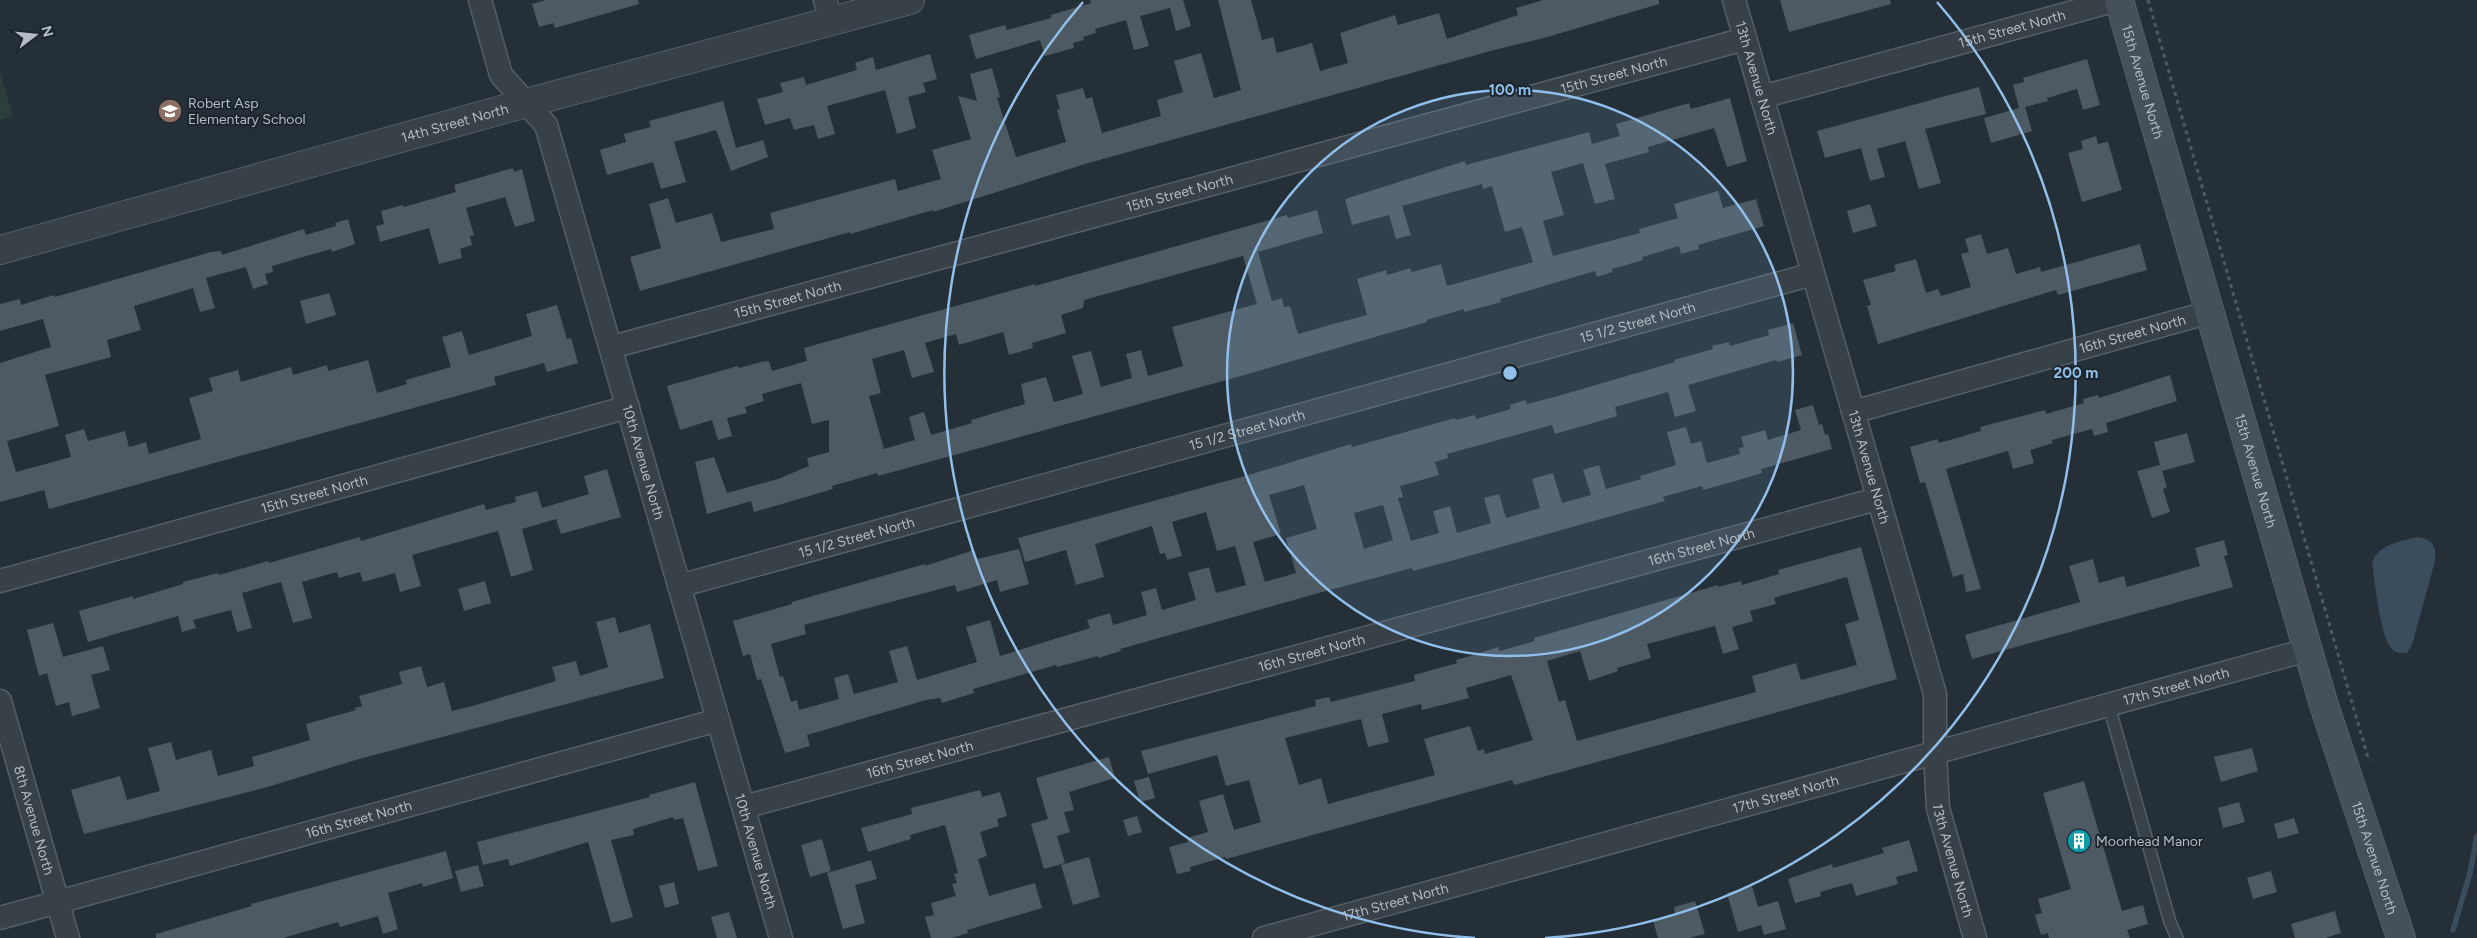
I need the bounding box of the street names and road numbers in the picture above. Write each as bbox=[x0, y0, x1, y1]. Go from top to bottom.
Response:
street label: 15th Street North bbox=[1957, 6, 2067, 51]
street label: 13th Avenue North bbox=[1732, 19, 1781, 137]
street label: 15th Avenue North bbox=[2118, 23, 2167, 141]
street label: 15th Street North bbox=[1558, 52, 1669, 97]
street label: 14th Street North bbox=[399, 100, 510, 146]
street label: 15th Street North bbox=[1124, 170, 1235, 215]
street label: 15th Street North bbox=[732, 277, 843, 322]
street label: 15 1/2 Street North bbox=[1578, 298, 1697, 346]
street label: 16th Street North bbox=[2077, 311, 2188, 357]
street label: 10th Avenue North bbox=[619, 403, 668, 522]
street label: 15 1/2 Street North bbox=[1187, 406, 1307, 454]
street label: 13th Avenue North bbox=[1845, 408, 1894, 526]
street label: 15th Avenue North bbox=[2231, 411, 2280, 530]
street label: 15th Street North bbox=[259, 471, 370, 517]
street label: 15 1/2 Street North bbox=[797, 513, 916, 561]
street label: 16th Street North bbox=[1646, 524, 1757, 569]
street label: 16th Street North bbox=[1256, 630, 1367, 675]
street label: 17th Street North bbox=[2121, 663, 2231, 709]
street label: 16th Street North bbox=[864, 737, 975, 782]
street label: 8th Avenue North bbox=[10, 764, 58, 877]
street label: 17th Street North bbox=[1730, 771, 1841, 817]
street label: 10th Avenue North bbox=[731, 792, 781, 911]
street label: 16th Street North bbox=[303, 796, 414, 842]
street label: 15th Avenue North bbox=[2348, 799, 2401, 917]
street label: 13th Avenue North bbox=[1929, 803, 1977, 919]
street label: 17th Street North bbox=[1340, 879, 1450, 925]

